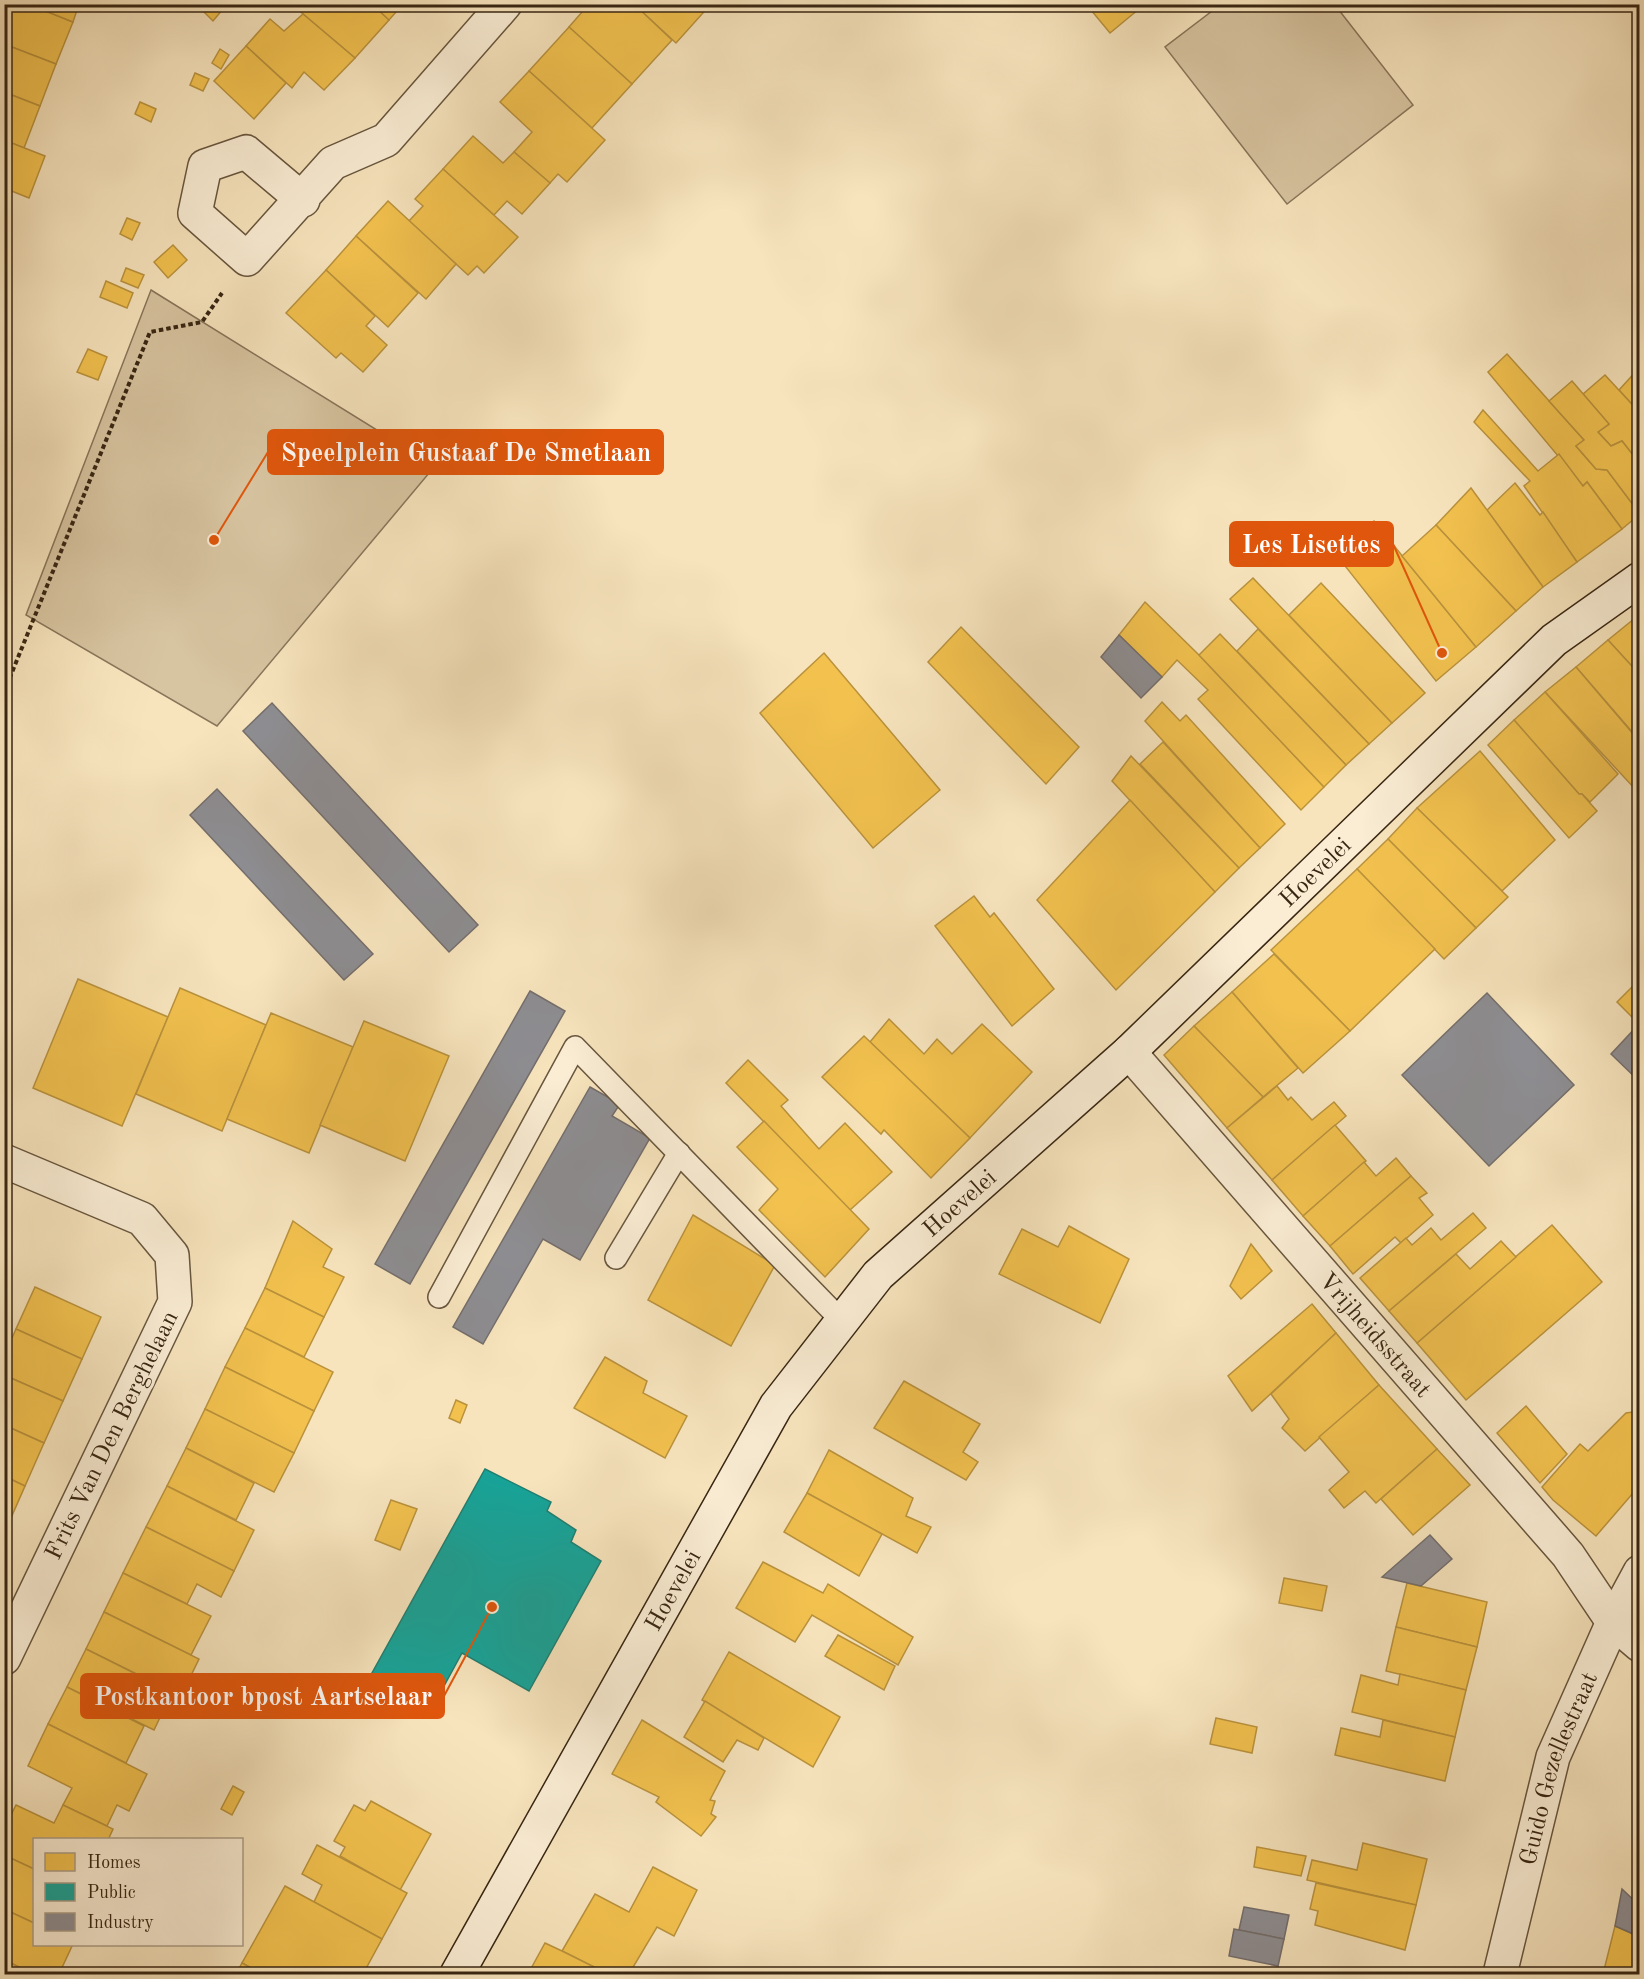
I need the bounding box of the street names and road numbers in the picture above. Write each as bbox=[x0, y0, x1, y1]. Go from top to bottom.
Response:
street label: Hoevelei bbox=[1276, 834, 1356, 913]
street label: Hoevelei bbox=[919, 1166, 1002, 1243]
street label: Vrijheidsstraat bbox=[1313, 1269, 1435, 1403]
street label: Frits Van Den Berghelaan bbox=[42, 1308, 184, 1564]
street label: Hoevelei bbox=[642, 1547, 706, 1636]
street label: Guido Gezellestraat bbox=[1517, 1669, 1603, 1868]

